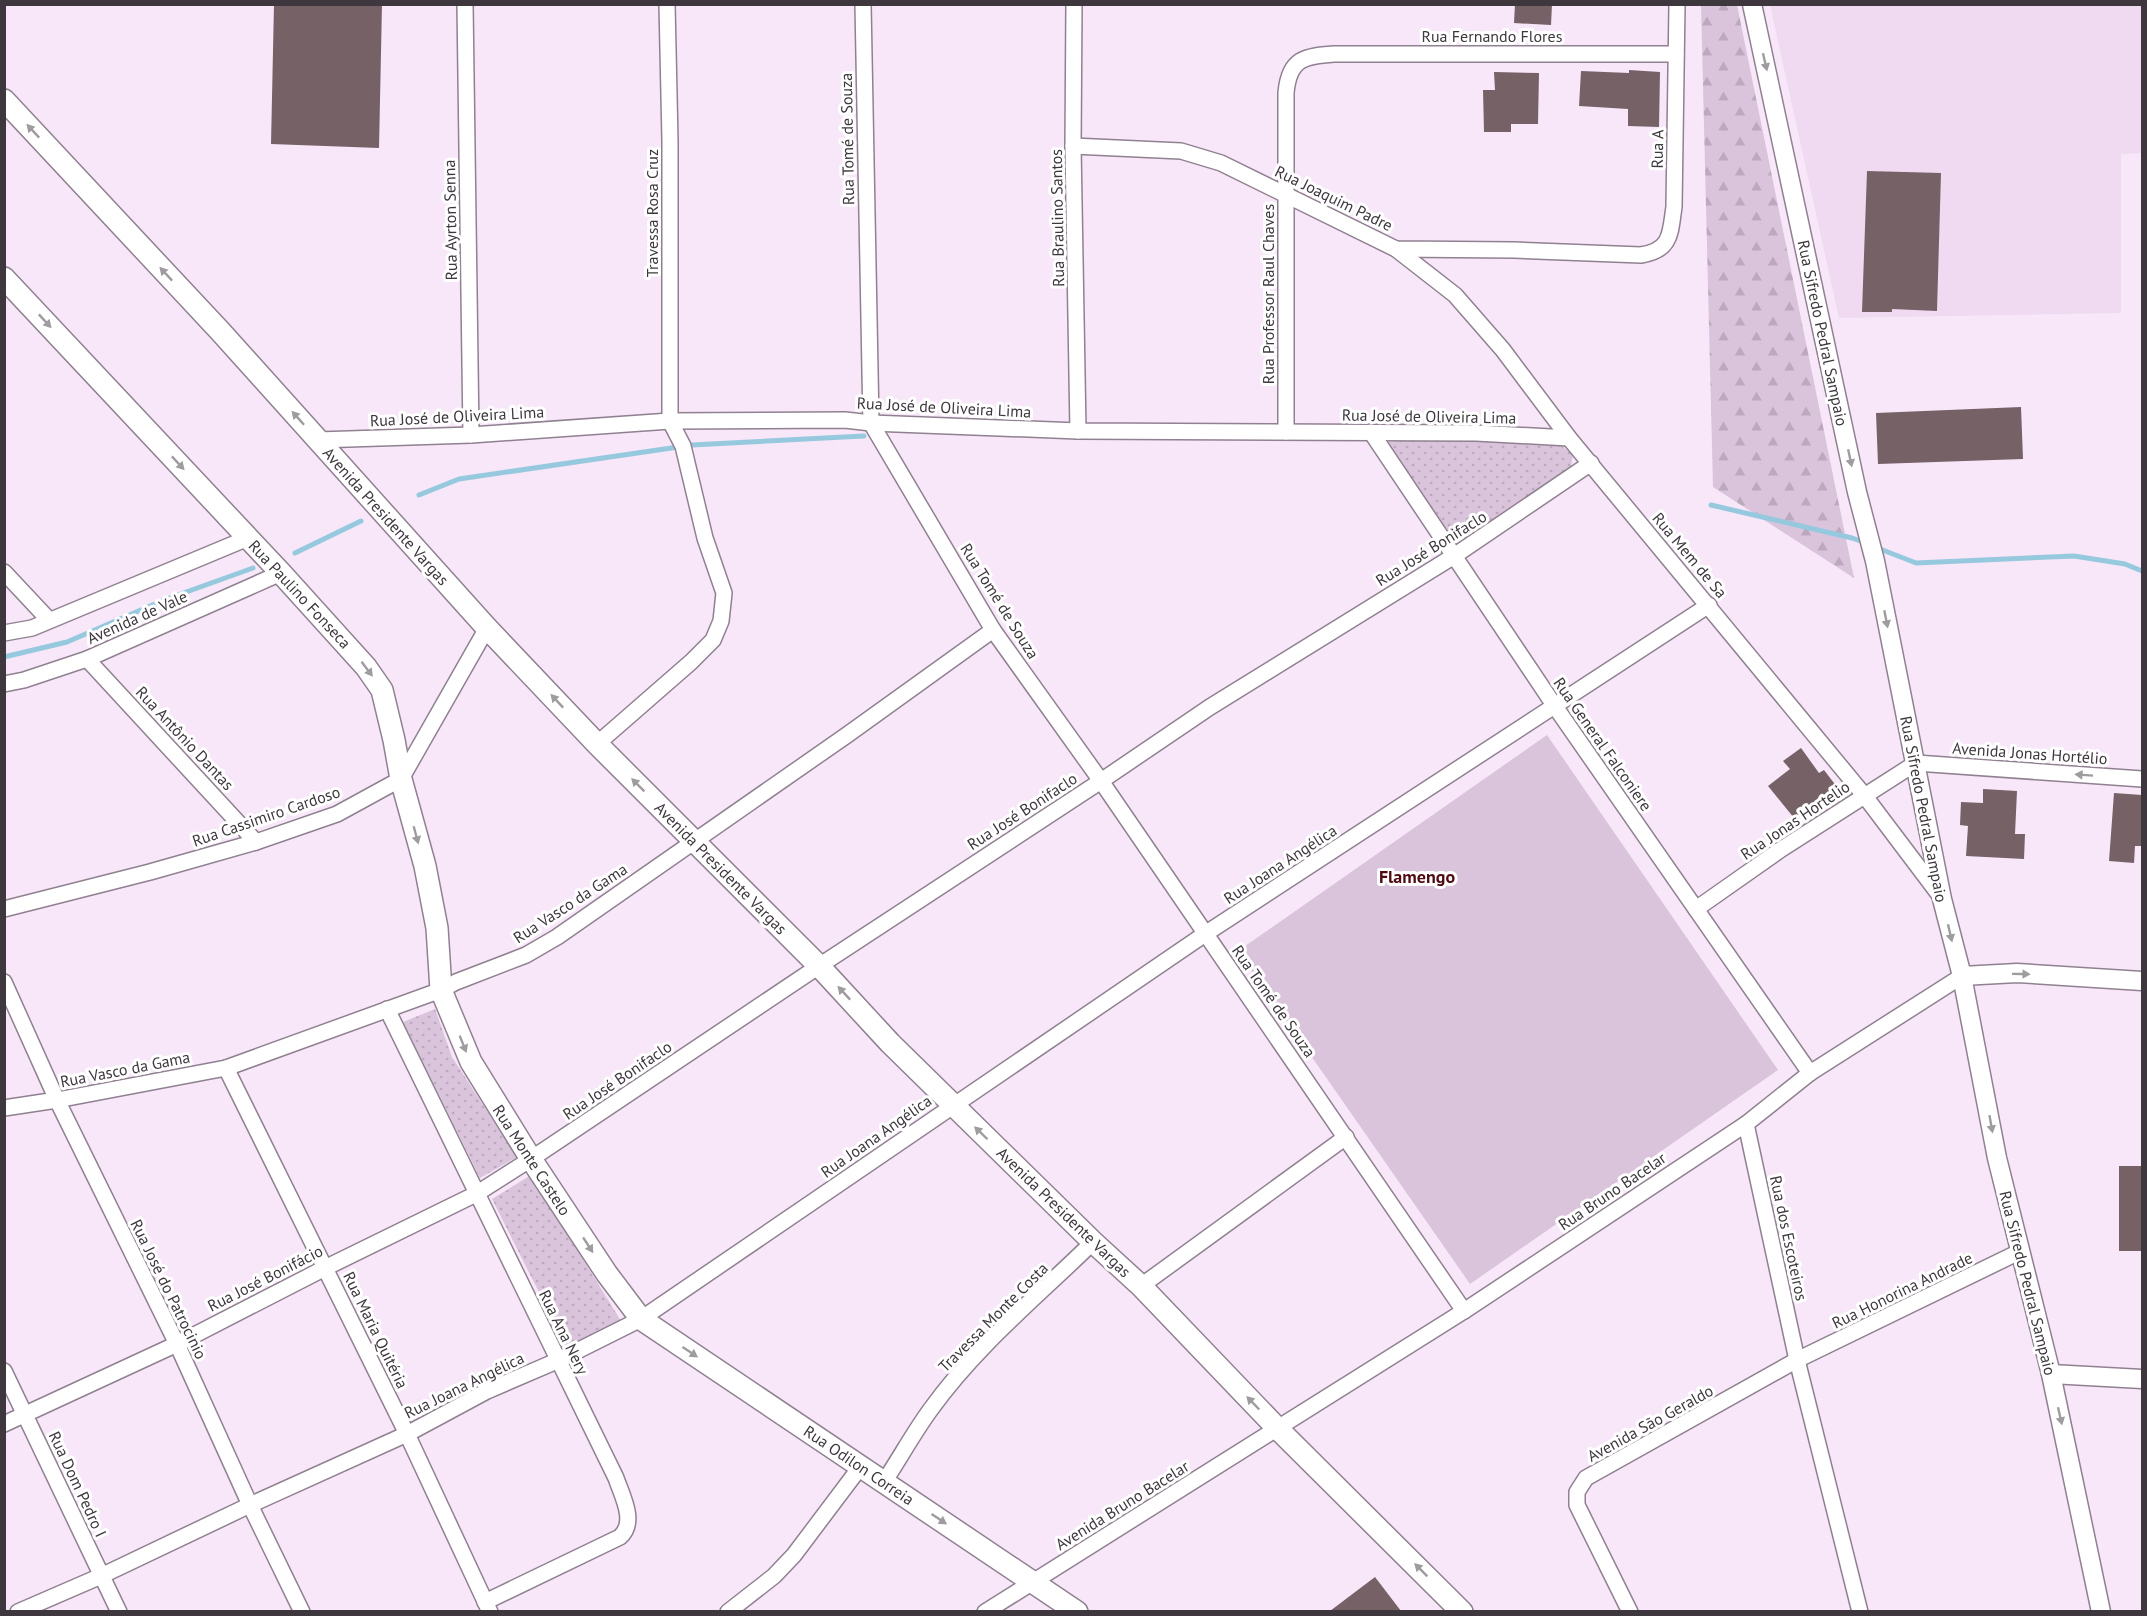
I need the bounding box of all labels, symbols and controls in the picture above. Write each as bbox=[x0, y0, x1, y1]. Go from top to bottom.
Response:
street label: Rua Fernando Flores bbox=[1422, 26, 1563, 46]
one-way arrow bbox=[1761, 52, 1771, 71]
street label: Rua Tomé de Souza bbox=[836, 73, 858, 205]
one-way arrow bbox=[27, 124, 40, 139]
street label: Rua A bbox=[1647, 129, 1667, 169]
street label: Travessa Rosa Cruz bbox=[642, 149, 662, 277]
street label: Rua Braulino Santos bbox=[1046, 149, 1068, 287]
street label: Rua Ayrton Senna bbox=[439, 159, 461, 281]
street label: Rua Joaquim Padre bbox=[1272, 161, 1396, 235]
street label: Rua Professor Raul Chaves bbox=[1258, 204, 1278, 384]
street label: Rua Sifredo Pedral Sampaio bbox=[1794, 238, 1852, 428]
one-way arrow bbox=[159, 266, 173, 281]
one-way arrow bbox=[37, 314, 51, 328]
street label: Rua José de Oliveira Lima bbox=[856, 392, 1032, 422]
street label: Rua José de Oliveira Lima bbox=[369, 401, 545, 431]
street label: Rua José de Oliveira Lima bbox=[1342, 404, 1516, 428]
one-way arrow bbox=[292, 411, 305, 426]
street label: Avenida Presidente Vargas bbox=[319, 443, 453, 589]
one-way arrow bbox=[1845, 448, 1855, 467]
one-way arrow bbox=[171, 456, 185, 471]
street label: Rua José Bonifaclo bbox=[1372, 506, 1490, 590]
street label: Rua Mem de Sa bbox=[1648, 508, 1732, 602]
street label: Rua Paulino Fonseca bbox=[245, 536, 355, 652]
street label: Rua Tomé de Souza bbox=[956, 540, 1044, 662]
street label: Avenida de Vale bbox=[84, 586, 190, 648]
one-way arrow bbox=[1881, 610, 1890, 629]
one-way arrow bbox=[360, 661, 372, 676]
street label: Rua General Falconiere bbox=[1549, 673, 1657, 815]
street label: Rua Antônio Dantas bbox=[132, 682, 238, 794]
one-way arrow bbox=[550, 695, 564, 709]
street label: Rua Sifredo Pedral Sampaio bbox=[1896, 714, 1952, 904]
street label: Avenida Jonas Hortélio bbox=[1952, 738, 2108, 768]
street label: Rua José Bonifaclo bbox=[963, 768, 1081, 854]
one-way arrow bbox=[2075, 771, 2094, 780]
street label: Rua Jonas Hortelio bbox=[1737, 776, 1853, 864]
one-way arrow bbox=[632, 778, 646, 792]
street label: Rua Cassimiro Cardoso bbox=[189, 781, 343, 851]
street label: Avenida Presidente Vargas bbox=[651, 798, 791, 938]
street label: Rua Joana Angélica bbox=[1220, 820, 1340, 908]
one-way arrow bbox=[412, 827, 421, 845]
street label: Rua Vasco da Gama bbox=[509, 859, 631, 947]
district label: Flamengo bbox=[1379, 865, 1455, 888]
one-way arrow bbox=[1946, 924, 1956, 942]
street label: Rua Tomé de Souza bbox=[1228, 941, 1320, 1061]
one-way arrow bbox=[2011, 969, 2030, 978]
one-way arrow bbox=[837, 986, 851, 1001]
one-way arrow bbox=[459, 1035, 468, 1053]
street label: Rua José Bonifaclo bbox=[559, 1036, 675, 1124]
street label: Rua Vasco da Gama bbox=[58, 1047, 192, 1091]
street label: Rua Joana Angélica bbox=[817, 1090, 935, 1182]
street label: Rua Monte Castelo bbox=[489, 1101, 575, 1219]
one-way arrow bbox=[1987, 1114, 1996, 1133]
one-way arrow bbox=[974, 1126, 988, 1140]
street label: Avenida Presidente Vargas bbox=[993, 1143, 1135, 1282]
street label: Rua Bruno Bacelar bbox=[1554, 1147, 1670, 1234]
street label: Rua dos Escoteiros bbox=[1766, 1174, 1812, 1303]
street label: Rua Sifredo Pedral Sampaio bbox=[1995, 1189, 2061, 1377]
street label: Rua José do Patrocinio bbox=[126, 1216, 212, 1362]
one-way arrow bbox=[582, 1237, 593, 1253]
street label: Rua José Bonifácio bbox=[204, 1240, 326, 1316]
street label: Rua Honorina Andrade bbox=[1828, 1247, 1976, 1333]
street label: Travessa Monte Costa bbox=[934, 1258, 1052, 1376]
street label: Rua Maria Quitéria bbox=[339, 1268, 413, 1392]
street label: Rua Ana Nery bbox=[535, 1286, 593, 1378]
one-way arrow bbox=[682, 1346, 698, 1357]
street label: Rua Joana Angélica bbox=[401, 1347, 527, 1423]
street label: Avenida São Geraldo bbox=[1584, 1380, 1716, 1466]
one-way arrow bbox=[1247, 1396, 1260, 1411]
one-way arrow bbox=[2056, 1406, 2065, 1425]
street label: Rua Odilon Correia bbox=[800, 1421, 918, 1509]
street label: Rua Dom Pedro I bbox=[45, 1428, 111, 1540]
street label: Avenida Bruno Bacelar bbox=[1052, 1456, 1193, 1554]
one-way arrow bbox=[930, 1513, 946, 1525]
one-way arrow bbox=[1414, 1564, 1428, 1578]

